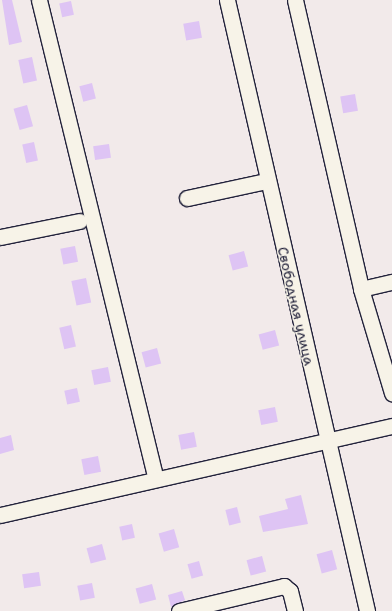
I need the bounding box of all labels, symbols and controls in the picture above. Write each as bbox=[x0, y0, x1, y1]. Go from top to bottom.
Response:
street label: Свободная улица bbox=[274, 245, 318, 367]

